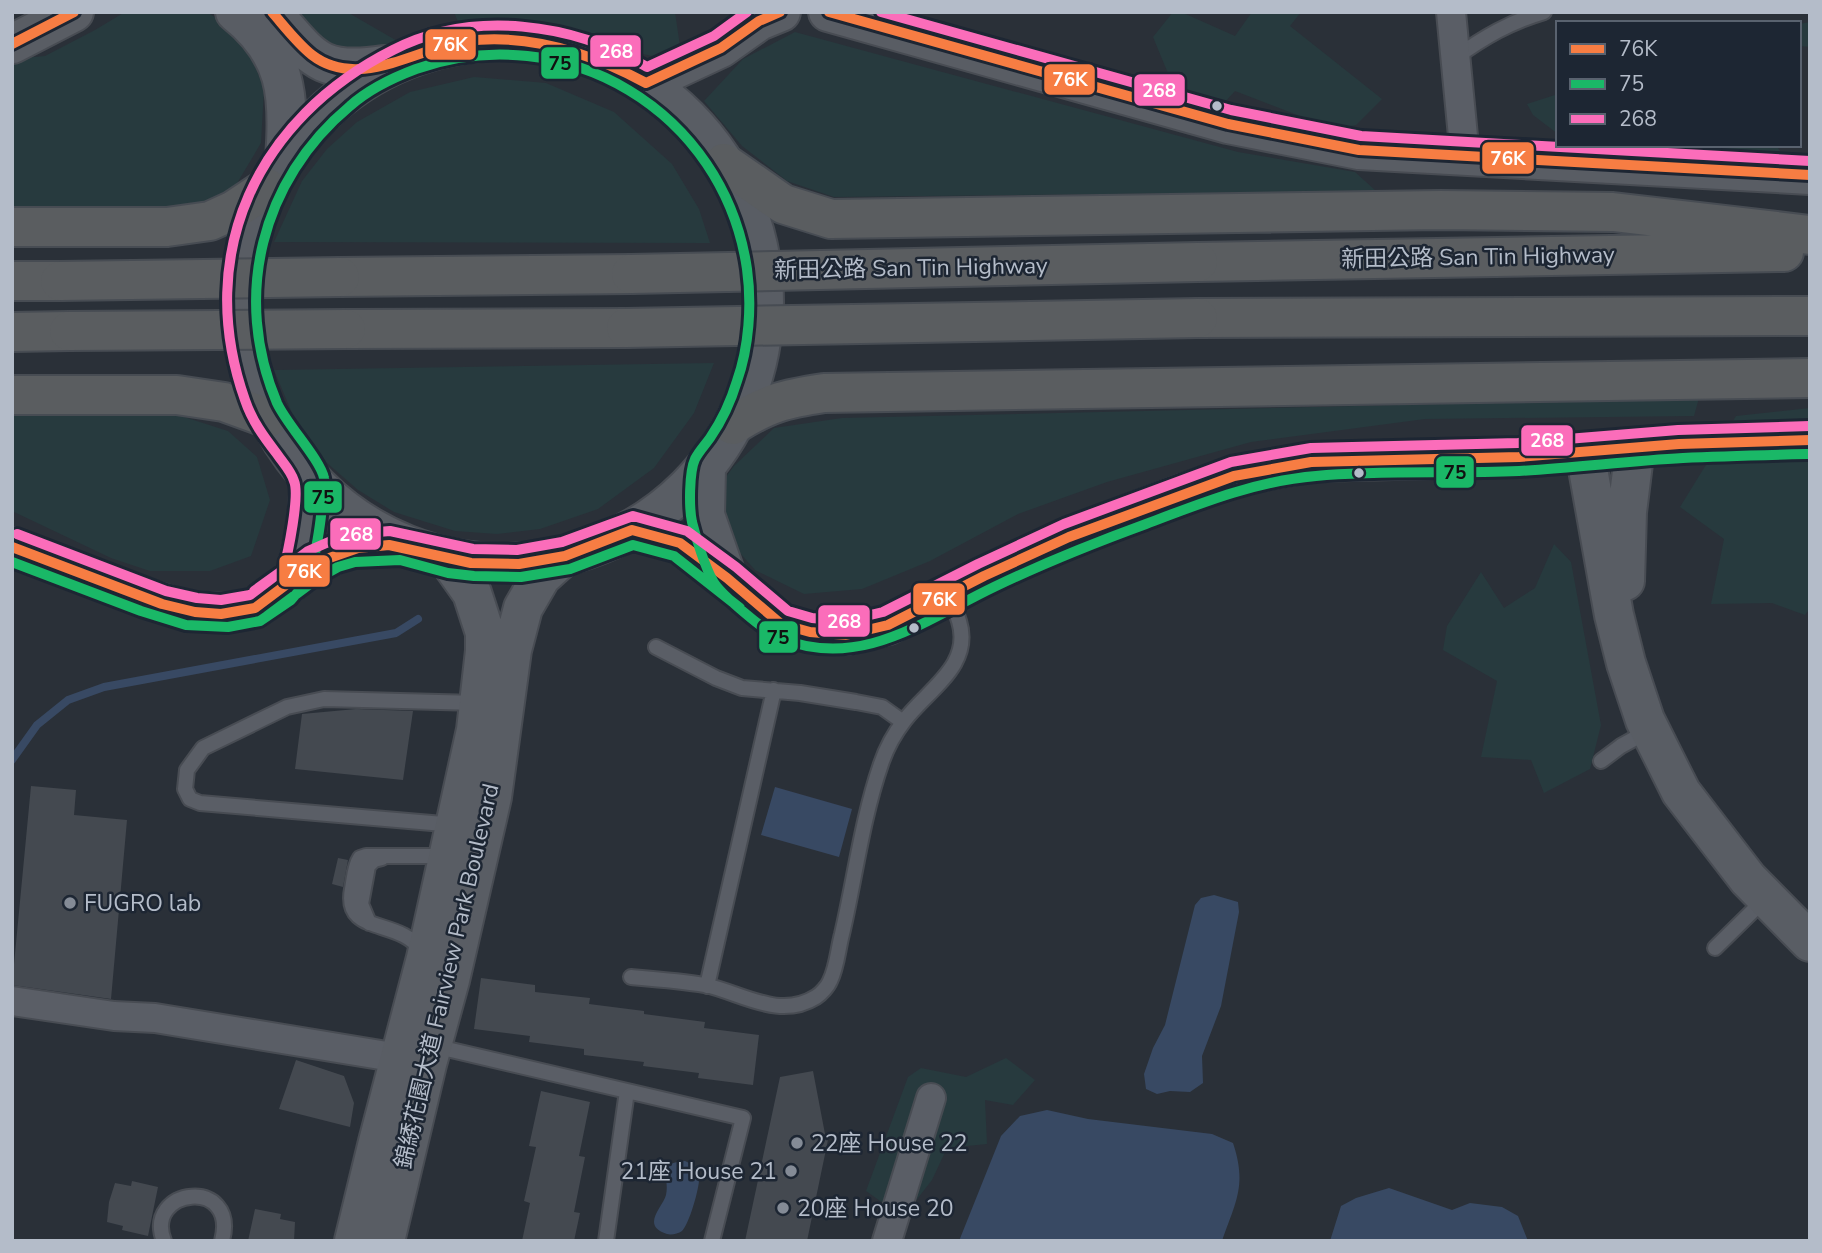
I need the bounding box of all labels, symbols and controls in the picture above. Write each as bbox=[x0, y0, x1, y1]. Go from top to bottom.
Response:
legend bbox=[1556, 21, 1801, 147]
line badge: 76K bbox=[424, 28, 477, 61]
text: 76K bbox=[432, 32, 469, 58]
line badge: 268 bbox=[589, 34, 642, 68]
text: 76K bbox=[1619, 35, 1658, 63]
text: 268 bbox=[599, 39, 633, 65]
line badge: 75 bbox=[540, 46, 580, 80]
text: 75 bbox=[549, 51, 571, 77]
line badge: 76K bbox=[1043, 63, 1096, 96]
text: 76K bbox=[1052, 67, 1089, 93]
text: 75 bbox=[1619, 70, 1644, 98]
line badge: 268 bbox=[1133, 73, 1186, 107]
text: 268 bbox=[1142, 78, 1176, 104]
unlabelled marker bbox=[1210, 99, 1224, 113]
text: 268 bbox=[1619, 105, 1657, 133]
line badge: 76K bbox=[1481, 141, 1535, 175]
text: 76K bbox=[1490, 146, 1527, 172]
street label: 新田公路 San Tin Highway bbox=[1341, 239, 1615, 275]
street label: 新田公路 San Tin Highway bbox=[774, 250, 1048, 286]
line badge: 268 bbox=[1520, 424, 1574, 457]
text: 268 bbox=[1530, 428, 1564, 454]
line badge: 75 bbox=[1435, 455, 1475, 489]
text: 75 bbox=[1444, 460, 1466, 486]
unlabelled marker bbox=[1352, 466, 1366, 480]
line badge: 75 bbox=[303, 480, 343, 514]
text: 75 bbox=[312, 485, 334, 511]
line badge: 268 bbox=[329, 517, 382, 551]
text: 268 bbox=[339, 522, 373, 548]
line badge: 76K bbox=[278, 554, 331, 588]
text: 76K bbox=[286, 559, 323, 585]
line badge: 76K bbox=[912, 582, 966, 616]
text: 76K bbox=[921, 587, 958, 613]
line badge: 268 bbox=[817, 604, 871, 638]
text: 268 bbox=[827, 609, 861, 635]
line badge: 75 bbox=[758, 620, 799, 654]
unlabelled marker bbox=[907, 621, 921, 635]
text: 75 bbox=[767, 625, 789, 651]
street label: 錦綉花園大道 Fairview Park Boulevard bbox=[388, 780, 506, 1172]
place label: FUGRO lab bbox=[84, 888, 201, 919]
marker: FUGRO lab bbox=[62, 895, 78, 911]
place label: 22座 House 22 bbox=[811, 1128, 968, 1159]
marker: 22座 House 22 bbox=[789, 1135, 805, 1151]
place label: 21座 House 21 bbox=[620, 1156, 777, 1187]
marker: 21座 House 21 bbox=[783, 1163, 799, 1179]
place label: 20座 House 20 bbox=[797, 1193, 954, 1224]
marker: 20座 House 20 bbox=[775, 1200, 791, 1216]

